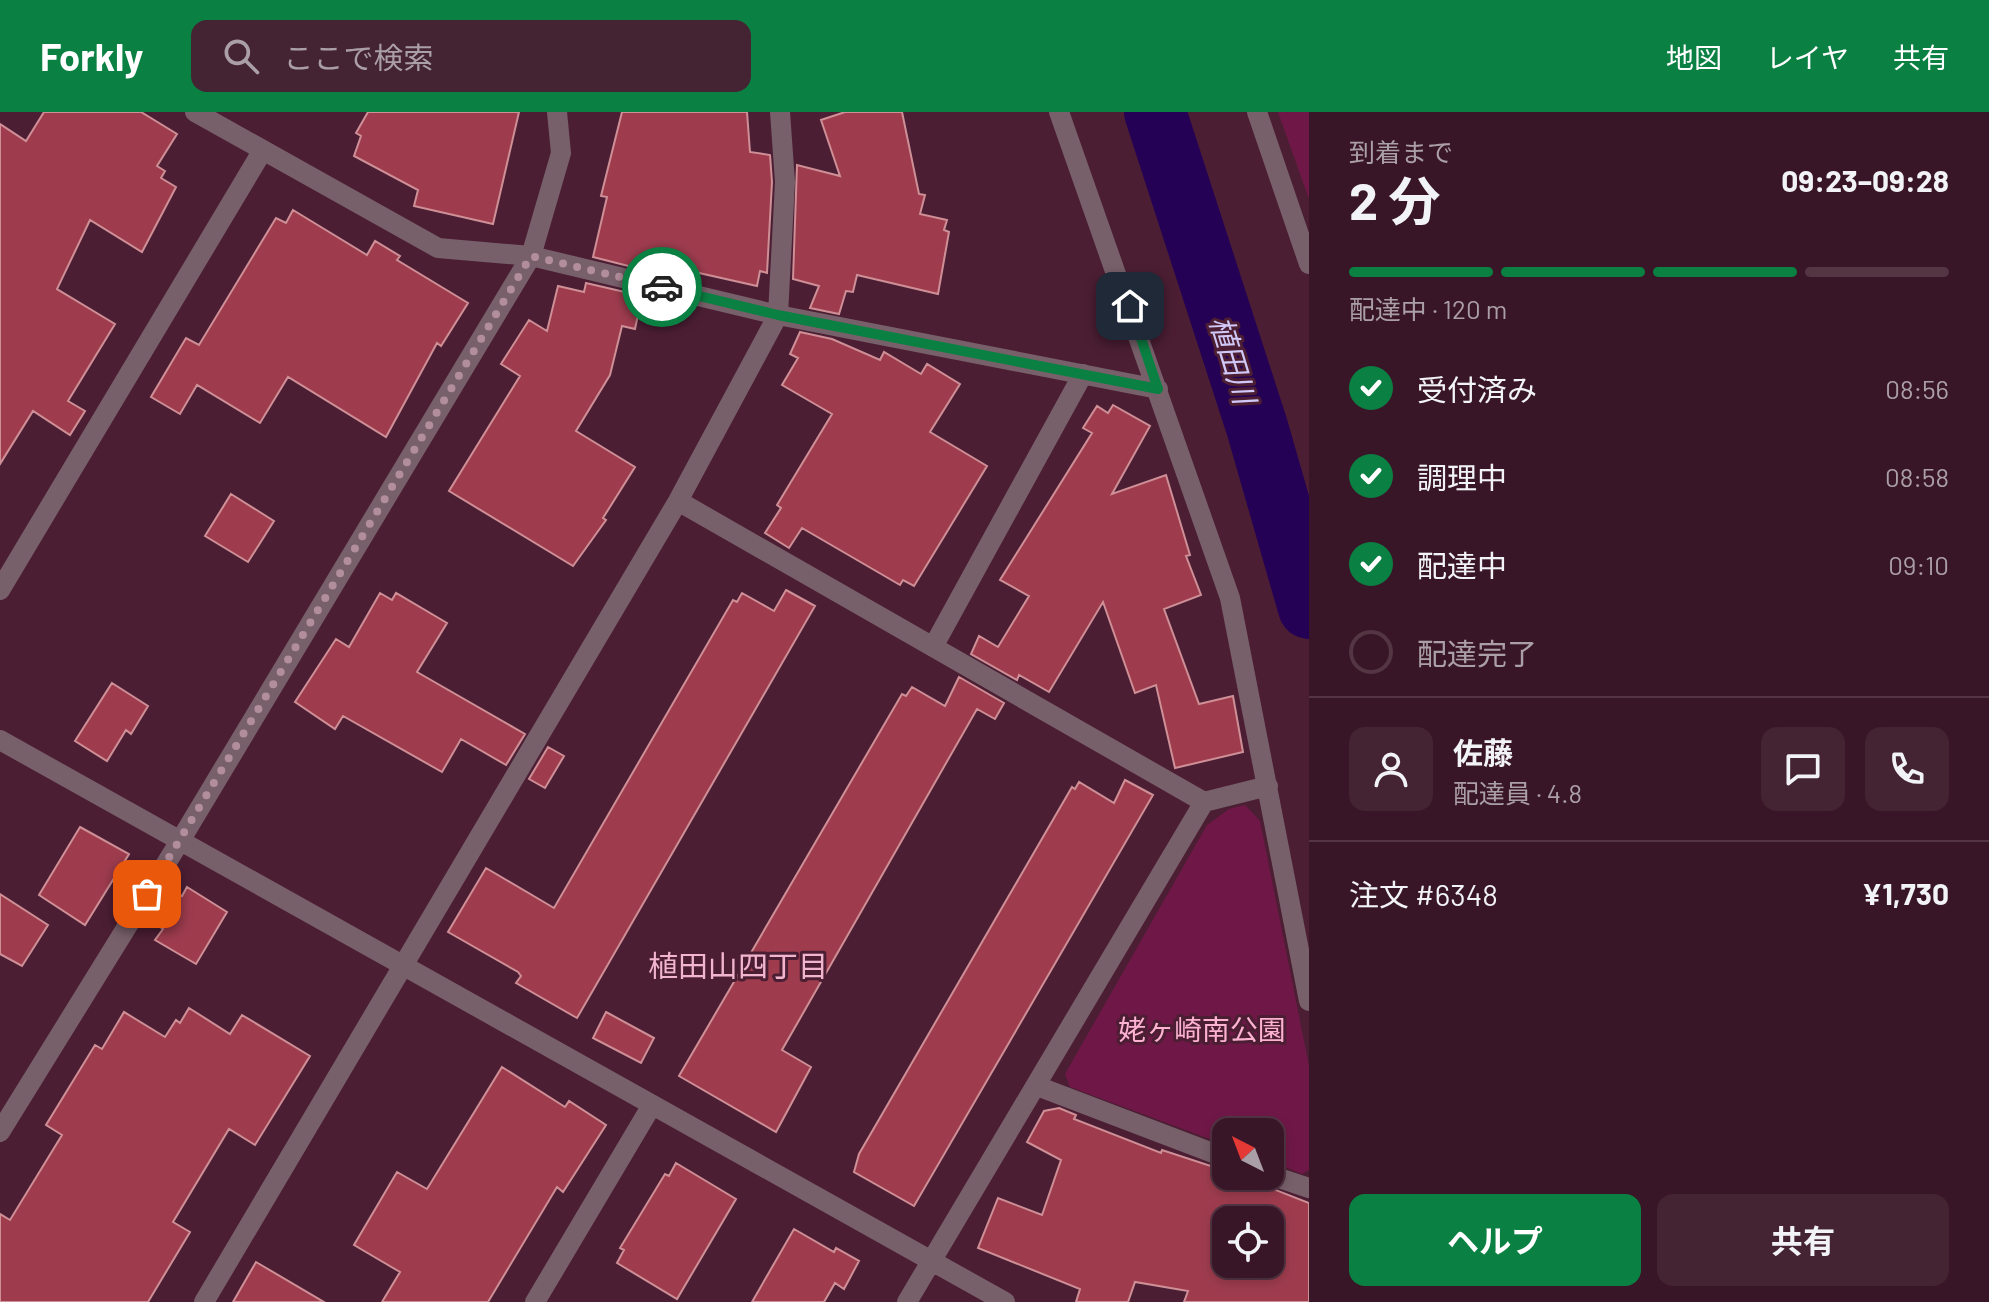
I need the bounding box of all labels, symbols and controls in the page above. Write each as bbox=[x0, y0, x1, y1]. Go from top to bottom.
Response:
search box bbox=[191, 20, 751, 92]
text: Forkly bbox=[40, 33, 143, 79]
icon: search bbox=[219, 34, 263, 78]
text: ここで検索 bbox=[283, 39, 433, 75]
text: 地図 bbox=[1666, 40, 1722, 74]
text: レイヤ bbox=[1766, 40, 1849, 74]
text: 共有 bbox=[1893, 40, 1949, 74]
text: 到着まで bbox=[1349, 136, 1453, 167]
text: 09:23–09:28 bbox=[1781, 162, 1949, 198]
text: 2 分 bbox=[1349, 168, 1441, 230]
courier bbox=[622, 247, 702, 327]
icon: car bbox=[640, 265, 684, 309]
pin bbox=[1096, 272, 1164, 340]
icon: home bbox=[1108, 284, 1152, 328]
text: 配達中 · 120 m bbox=[1349, 293, 1507, 324]
water label: 植田川 bbox=[1204, 311, 1265, 411]
icon: check bbox=[1349, 366, 1393, 410]
text: 受付済み bbox=[1417, 371, 1537, 407]
text: 08:56 bbox=[1885, 373, 1949, 404]
icon: check bbox=[1349, 454, 1393, 498]
text: 調理中 bbox=[1417, 459, 1507, 495]
text: 08:58 bbox=[1885, 461, 1949, 492]
icon: check bbox=[1349, 542, 1393, 586]
text: 配達中 bbox=[1417, 547, 1507, 583]
text: 09:10 bbox=[1888, 549, 1949, 580]
text: 配達完了 bbox=[1417, 635, 1537, 671]
button: person bbox=[1349, 727, 1433, 811]
button: chat bbox=[1761, 727, 1845, 811]
button: phone bbox=[1865, 727, 1949, 811]
text: 佐藤 bbox=[1453, 734, 1513, 770]
text: 配達員 · 4.8 bbox=[1453, 777, 1582, 808]
pin bbox=[113, 860, 181, 928]
icon: bag bbox=[125, 872, 169, 916]
text: ¥1,730 bbox=[1862, 875, 1949, 911]
text: 注文 #6348 bbox=[1349, 876, 1498, 912]
district label: 植田山四丁目 bbox=[648, 947, 828, 983]
park label: 姥ヶ崎南公園 bbox=[1118, 1012, 1286, 1046]
north arrow bbox=[1212, 1118, 1284, 1190]
map controls bbox=[1212, 1118, 1284, 1278]
button: ヘルプ bbox=[1349, 1194, 1641, 1286]
button: 共有 bbox=[1657, 1194, 1949, 1286]
button: locate bbox=[1212, 1206, 1284, 1278]

